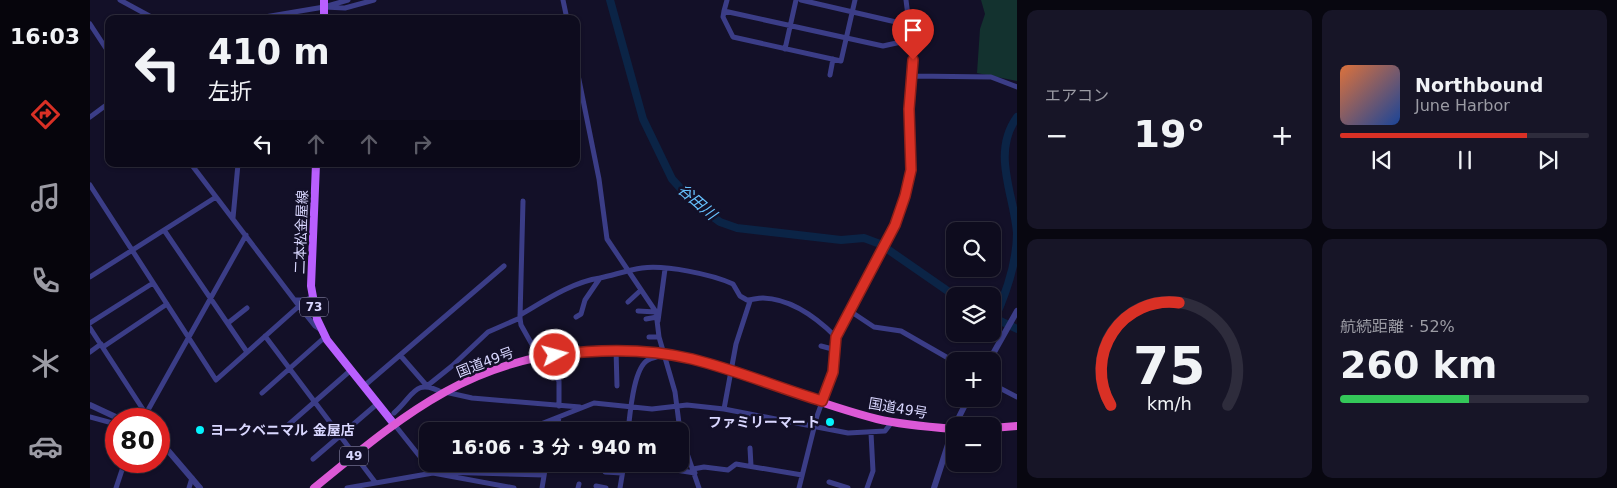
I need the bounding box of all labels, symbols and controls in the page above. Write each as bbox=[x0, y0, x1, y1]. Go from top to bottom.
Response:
pin bbox=[892, 9, 934, 60]
icon: arrive bbox=[899, 16, 927, 44]
text: 16:03 bbox=[10, 24, 80, 49]
text: 410 m bbox=[208, 32, 330, 72]
icon: left bbox=[125, 35, 190, 100]
text: Northbound bbox=[1415, 74, 1543, 96]
text: 左折 bbox=[208, 79, 252, 104]
text: エアコン bbox=[1045, 86, 1109, 105]
text: June Harbor bbox=[1415, 96, 1510, 115]
icon: directions bbox=[28, 97, 63, 132]
text: 19° bbox=[1134, 112, 1205, 156]
text: − bbox=[1045, 119, 1068, 152]
text: + bbox=[1271, 119, 1294, 152]
icon: left bbox=[249, 130, 277, 158]
icon: ahead bbox=[302, 130, 330, 158]
icon: ahead bbox=[355, 130, 383, 158]
icon: right bbox=[408, 130, 436, 158]
icon: previous bbox=[1368, 146, 1396, 174]
icon: pause bbox=[1451, 146, 1479, 174]
icon: next bbox=[1534, 146, 1562, 174]
icon: music bbox=[28, 180, 63, 215]
water label: 谷田川 bbox=[674, 180, 721, 225]
street label: 二本松金屋線 bbox=[292, 190, 310, 274]
map controls bbox=[946, 222, 1001, 472]
button: search bbox=[946, 222, 1001, 277]
icon: phone bbox=[28, 263, 63, 298]
button: layers bbox=[946, 287, 1001, 342]
road number: 73 bbox=[300, 298, 328, 316]
text: 航続距離 · 52% bbox=[1340, 317, 1455, 336]
position arrow bbox=[528, 328, 580, 380]
text: 75 bbox=[1133, 336, 1206, 396]
text: 260 km bbox=[1340, 343, 1497, 387]
street label: 国道49号 bbox=[454, 344, 516, 380]
icon: climate bbox=[28, 346, 63, 381]
button: + bbox=[946, 352, 1001, 407]
text: km/h bbox=[1147, 393, 1192, 414]
street label: 国道49号 bbox=[867, 395, 929, 421]
speed limit sign: 80 bbox=[105, 408, 170, 473]
place label: ファミリーマート bbox=[708, 414, 820, 430]
marker: ファミリーマート bbox=[824, 416, 836, 428]
button: − bbox=[946, 417, 1001, 472]
place label: ヨークベニマル 金屋店 bbox=[210, 422, 355, 438]
marker: ヨークベニマル 金屋店 bbox=[194, 424, 206, 436]
icon: car bbox=[28, 429, 63, 464]
text: 16:06 · 3 分 · 940 m bbox=[451, 436, 657, 458]
road number: 49 bbox=[340, 446, 368, 466]

